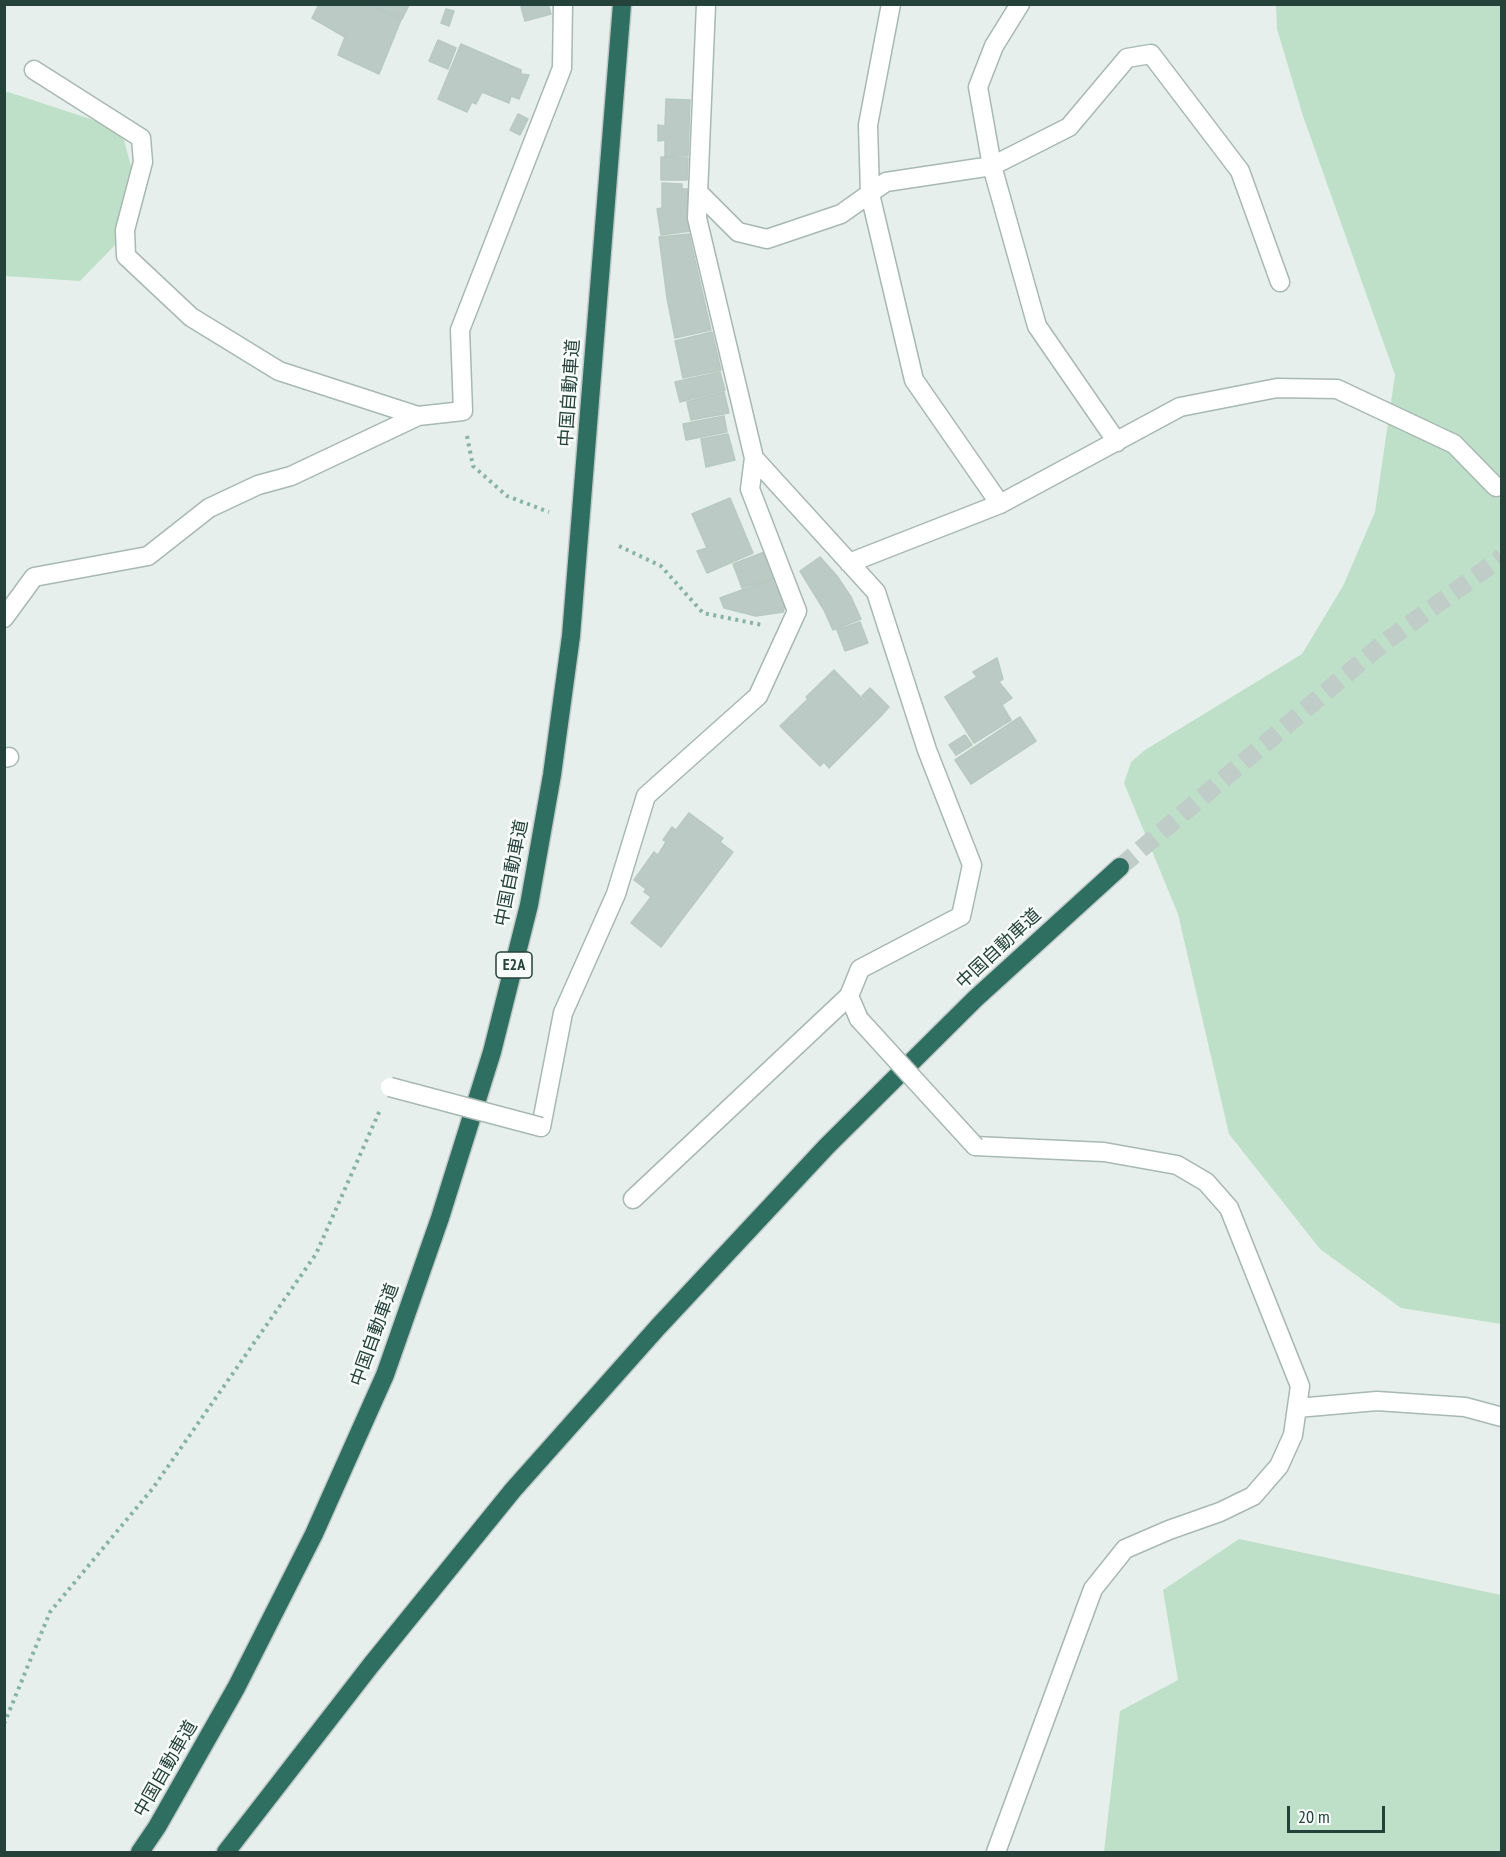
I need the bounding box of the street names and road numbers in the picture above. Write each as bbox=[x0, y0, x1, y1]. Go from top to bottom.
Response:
street label: 中国自動車道 bbox=[555, 338, 585, 448]
street label: 中国自動車道 bbox=[491, 818, 533, 928]
street label: 中国自動車道 bbox=[952, 904, 1046, 994]
road number: E2A bbox=[496, 952, 532, 978]
street label: 中国自動車道 bbox=[346, 1281, 404, 1389]
street label: 中国自動車道 bbox=[130, 1717, 202, 1821]

